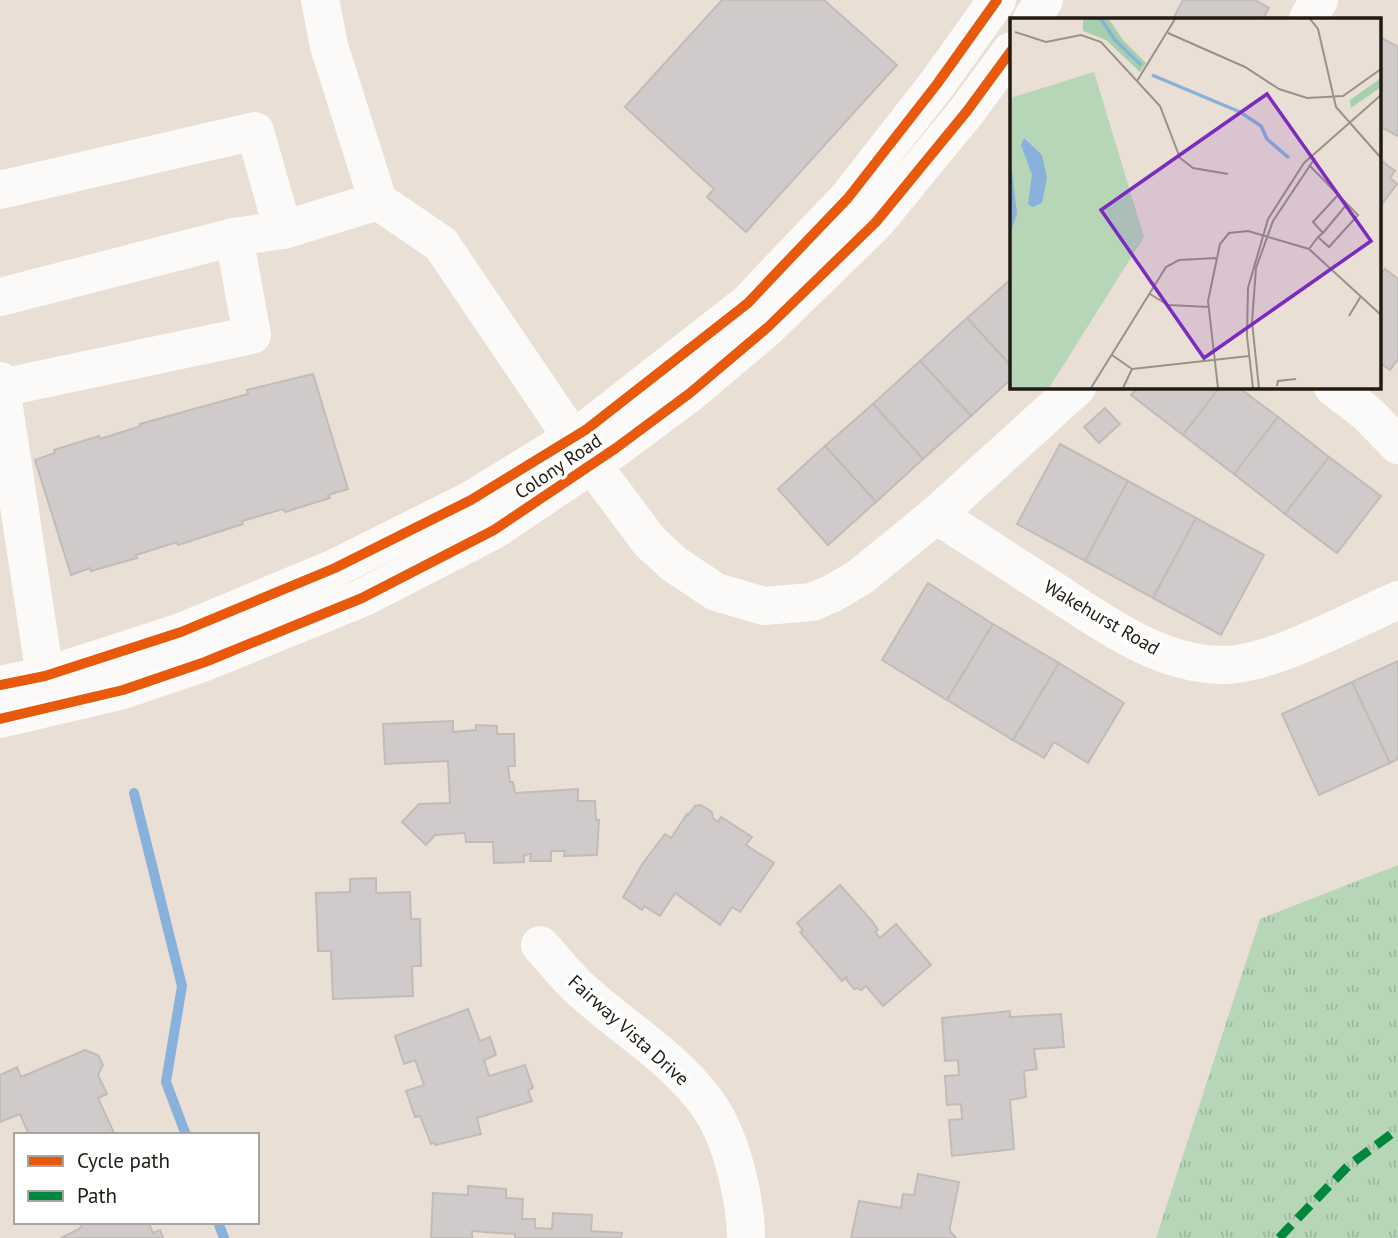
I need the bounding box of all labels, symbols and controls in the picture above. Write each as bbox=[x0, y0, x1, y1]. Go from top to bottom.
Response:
inset map bbox=[1010, 18, 1380, 388]
street label: Colony Road bbox=[510, 428, 606, 504]
street label: Wakehurst Road bbox=[1040, 574, 1164, 660]
street label: Fairway Vista Drive bbox=[564, 969, 694, 1091]
legend bbox=[14, 1133, 259, 1224]
text: Cycle path bbox=[77, 1147, 170, 1174]
text: Path bbox=[77, 1182, 117, 1209]

